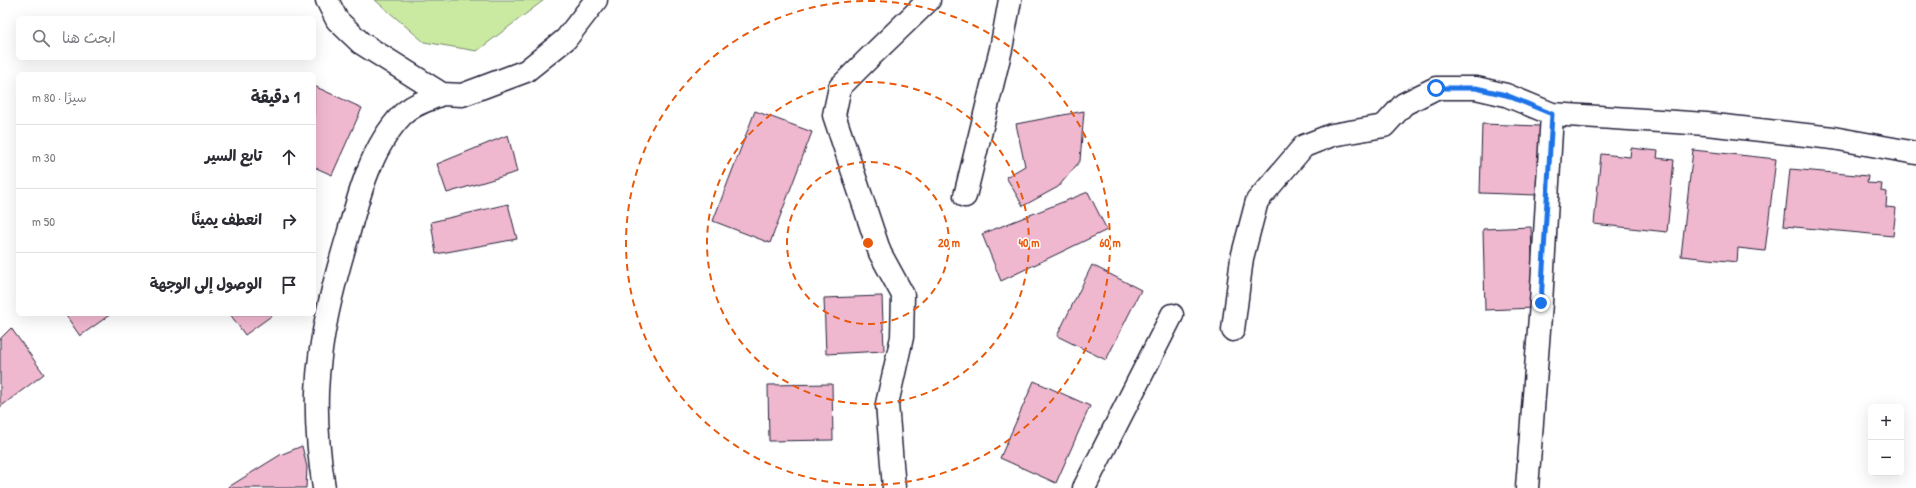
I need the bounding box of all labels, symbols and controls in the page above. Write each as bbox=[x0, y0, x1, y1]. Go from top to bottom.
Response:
search box bbox=[16, 16, 316, 60]
icon: search bbox=[30, 27, 52, 49]
text: ابحث هنا bbox=[62, 27, 116, 48]
route start bbox=[1427, 79, 1445, 97]
text: 1 دقيقة bbox=[251, 85, 300, 108]
text: سيرًا · 80 m bbox=[32, 88, 87, 106]
text: تابع السير bbox=[205, 145, 262, 166]
icon: ahead bbox=[278, 146, 300, 168]
text: 30 m bbox=[32, 148, 56, 166]
text: انعطف يمينًا bbox=[192, 209, 262, 230]
icon: right bbox=[278, 210, 300, 232]
text: 50 m bbox=[32, 212, 55, 230]
text: 20 m bbox=[938, 234, 960, 251]
text: 40 m bbox=[1019, 234, 1039, 251]
text: 60 m bbox=[1099, 234, 1121, 251]
centre of rings bbox=[861, 236, 875, 250]
text: الوصول إلى الوجهة bbox=[150, 273, 262, 294]
icon: arrive bbox=[278, 274, 300, 296]
route end bbox=[1532, 294, 1550, 312]
map controls bbox=[1868, 404, 1904, 476]
button: + bbox=[1868, 404, 1904, 440]
button: − bbox=[1868, 440, 1904, 476]

